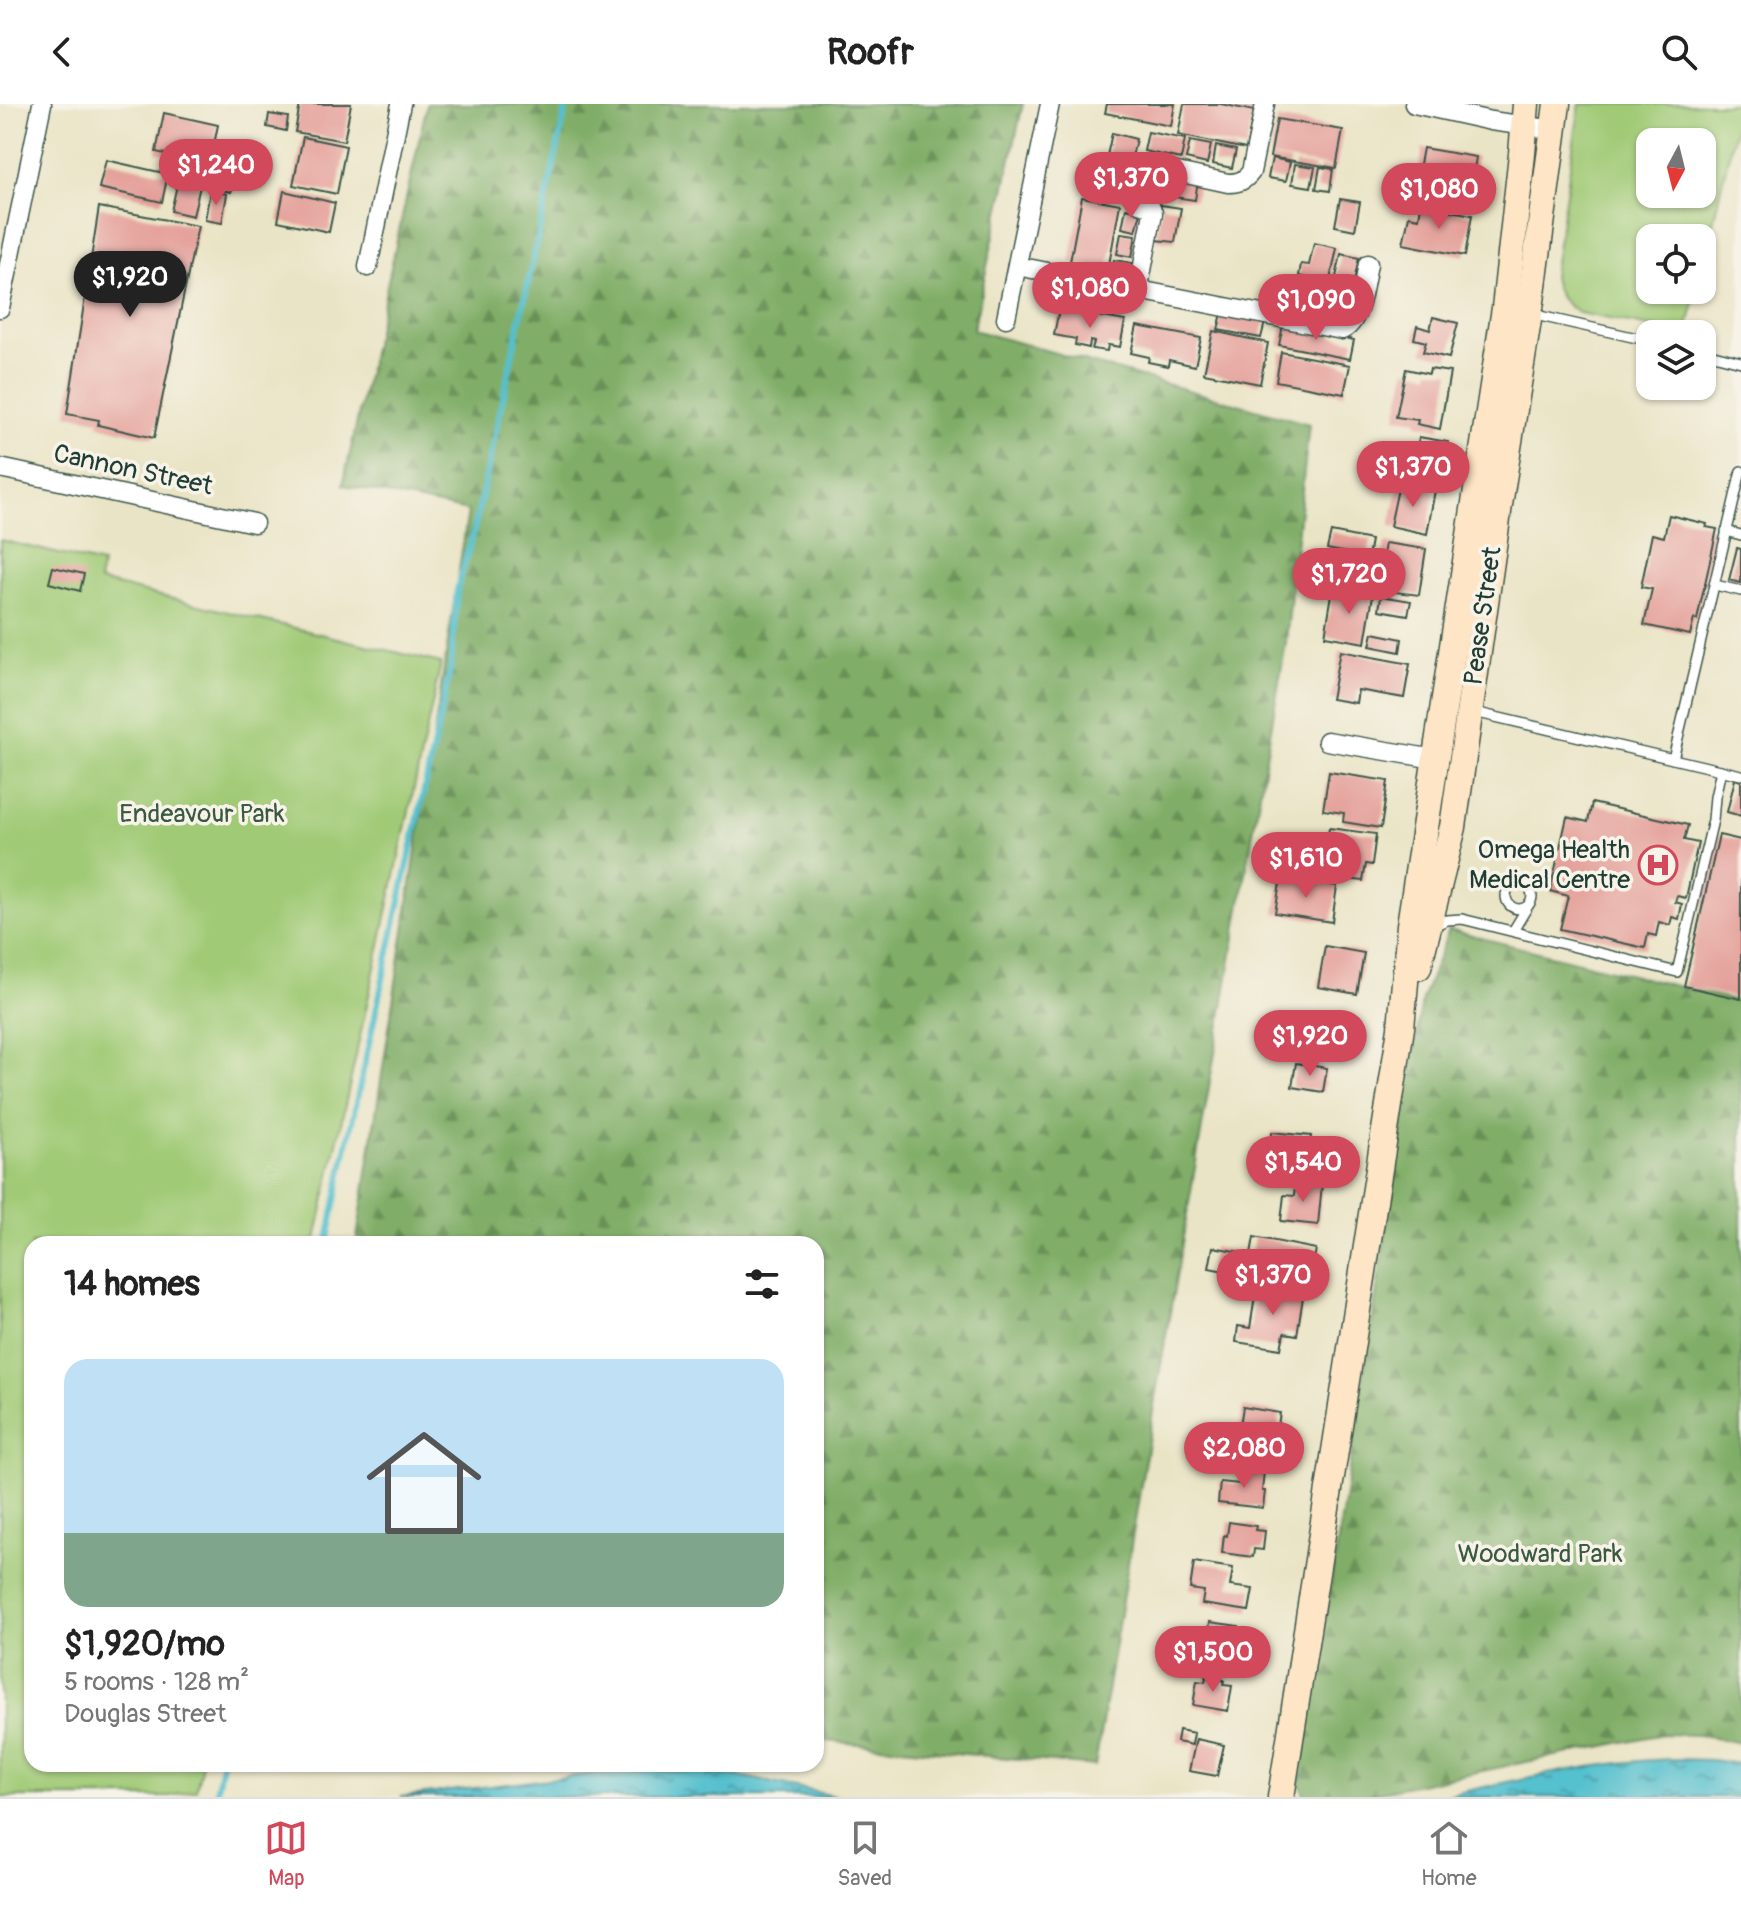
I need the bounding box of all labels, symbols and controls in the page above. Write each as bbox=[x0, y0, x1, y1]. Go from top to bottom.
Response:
icon: back bbox=[40, 30, 84, 74]
text: Roofr bbox=[827, 30, 914, 75]
icon: search bbox=[1657, 30, 1701, 74]
north arrow bbox=[1636, 128, 1716, 208]
map controls bbox=[1636, 128, 1716, 400]
pin: $1,240 bbox=[151, 139, 281, 207]
text: $1,240 bbox=[177, 149, 255, 181]
pin: $1,370 bbox=[1066, 152, 1196, 220]
text: $1,370 bbox=[1093, 162, 1169, 194]
pin: $1,080 bbox=[1374, 163, 1504, 231]
text: $1,080 bbox=[1399, 173, 1479, 205]
button: locate bbox=[1636, 224, 1716, 304]
pin: $1,920 bbox=[65, 251, 195, 319]
text: $1,920 bbox=[92, 261, 168, 293]
pin: $1,080 bbox=[1025, 262, 1155, 330]
text: $1,080 bbox=[1050, 272, 1130, 304]
pin: $1,090 bbox=[1251, 274, 1381, 342]
text: $1,090 bbox=[1276, 284, 1356, 316]
button: layers bbox=[1636, 320, 1716, 400]
street label: Cannon Street bbox=[50, 438, 216, 503]
pin: $1,370 bbox=[1348, 441, 1478, 509]
text: $1,370 bbox=[1375, 451, 1451, 483]
street label: Pease Street bbox=[1457, 544, 1509, 687]
pin: $1,720 bbox=[1284, 548, 1414, 616]
text: $1,720 bbox=[1311, 558, 1387, 590]
park label: Endeavour Park bbox=[119, 798, 285, 830]
pin: $1,610 bbox=[1241, 832, 1371, 900]
place label: Omega Health Medical Centre bbox=[1469, 834, 1630, 896]
text: $1,610 bbox=[1269, 842, 1343, 874]
hospital icon: Omega Health Medical Centre bbox=[1637, 844, 1679, 886]
pin: $1,920 bbox=[1245, 1010, 1375, 1078]
text: $1,920 bbox=[1272, 1020, 1348, 1052]
pin: $1,540 bbox=[1238, 1136, 1368, 1204]
text: $1,540 bbox=[1264, 1146, 1342, 1178]
pin: $1,370 bbox=[1208, 1249, 1338, 1317]
text: $1,370 bbox=[1235, 1259, 1311, 1291]
icon: filters bbox=[740, 1262, 784, 1306]
text: 14 homes bbox=[64, 1263, 200, 1306]
icon: home bbox=[352, 1411, 496, 1555]
pin: $2,080 bbox=[1179, 1422, 1309, 1490]
text: $2,080 bbox=[1202, 1432, 1286, 1464]
park label: Woodward Park bbox=[1457, 1538, 1623, 1570]
text: $1,920/mo bbox=[64, 1623, 225, 1666]
pin: $1,500 bbox=[1148, 1626, 1278, 1694]
text: $1,500 bbox=[1173, 1636, 1253, 1668]
text: 5 rooms · 128 m² bbox=[64, 1666, 249, 1698]
text: Douglas Street bbox=[64, 1698, 226, 1730]
tab: Map bbox=[264, 1816, 308, 1892]
tab: Saved bbox=[837, 1816, 892, 1892]
tab: Home bbox=[1421, 1816, 1476, 1892]

